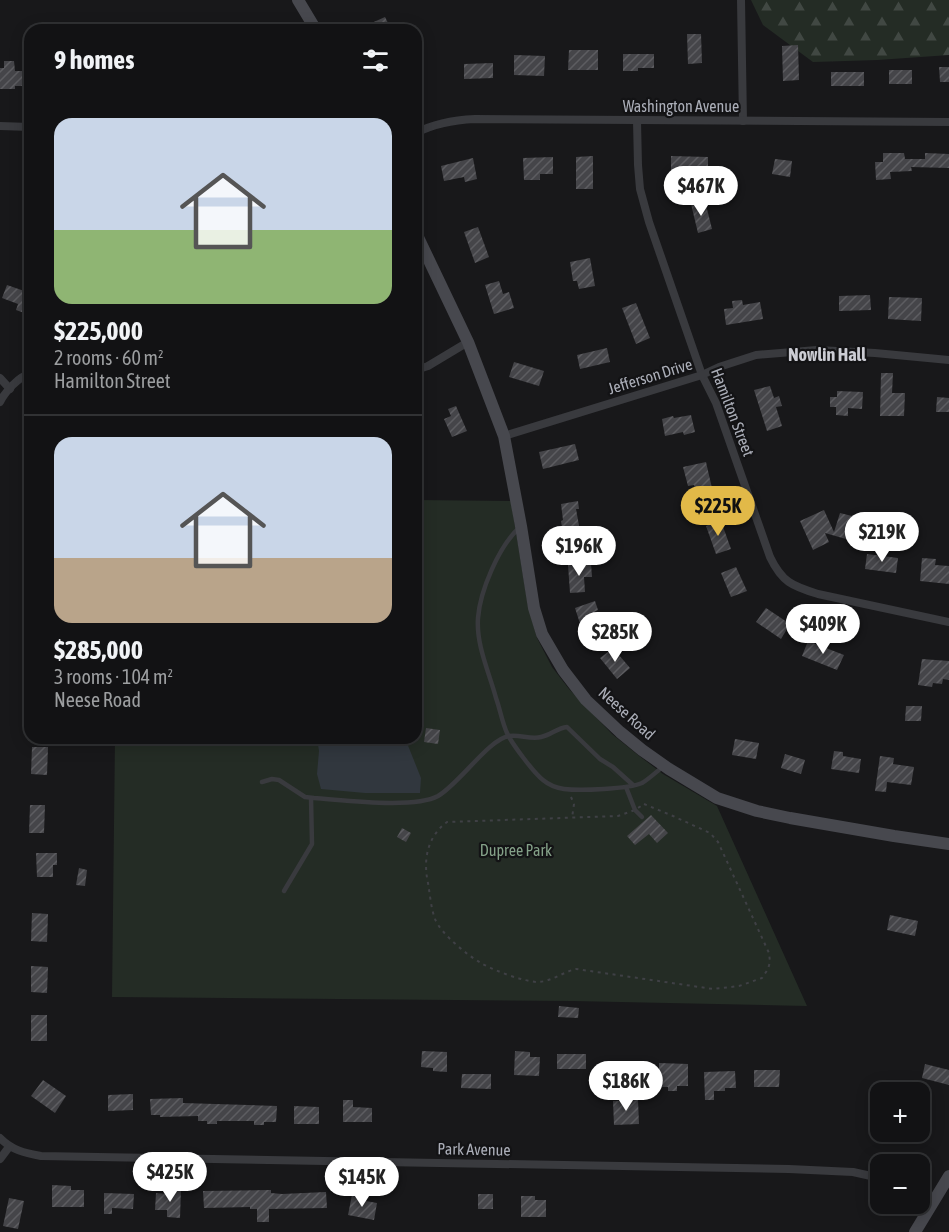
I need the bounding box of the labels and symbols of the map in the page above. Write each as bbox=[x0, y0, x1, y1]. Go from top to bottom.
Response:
street label: Washington Avenue bbox=[623, 97, 739, 116]
pin: $467K bbox=[659, 166, 743, 217]
district label: Nowlin Hall bbox=[788, 344, 866, 365]
street label: Jefferson Drive bbox=[606, 355, 694, 397]
street label: Hamilton Street bbox=[708, 365, 758, 459]
pin: $225K bbox=[676, 486, 760, 537]
pin: $219K bbox=[840, 512, 924, 563]
pin: $196K bbox=[537, 526, 621, 577]
pin: $409K bbox=[781, 604, 865, 655]
pin: $285K bbox=[573, 612, 657, 663]
street label: Neese Road bbox=[595, 683, 659, 743]
park label: Dupree Park bbox=[480, 841, 552, 860]
pin: $186K bbox=[584, 1061, 668, 1112]
street label: Park Avenue bbox=[437, 1139, 511, 1159]
pin: $425K bbox=[128, 1152, 212, 1203]
pin: $145K bbox=[320, 1157, 404, 1208]

